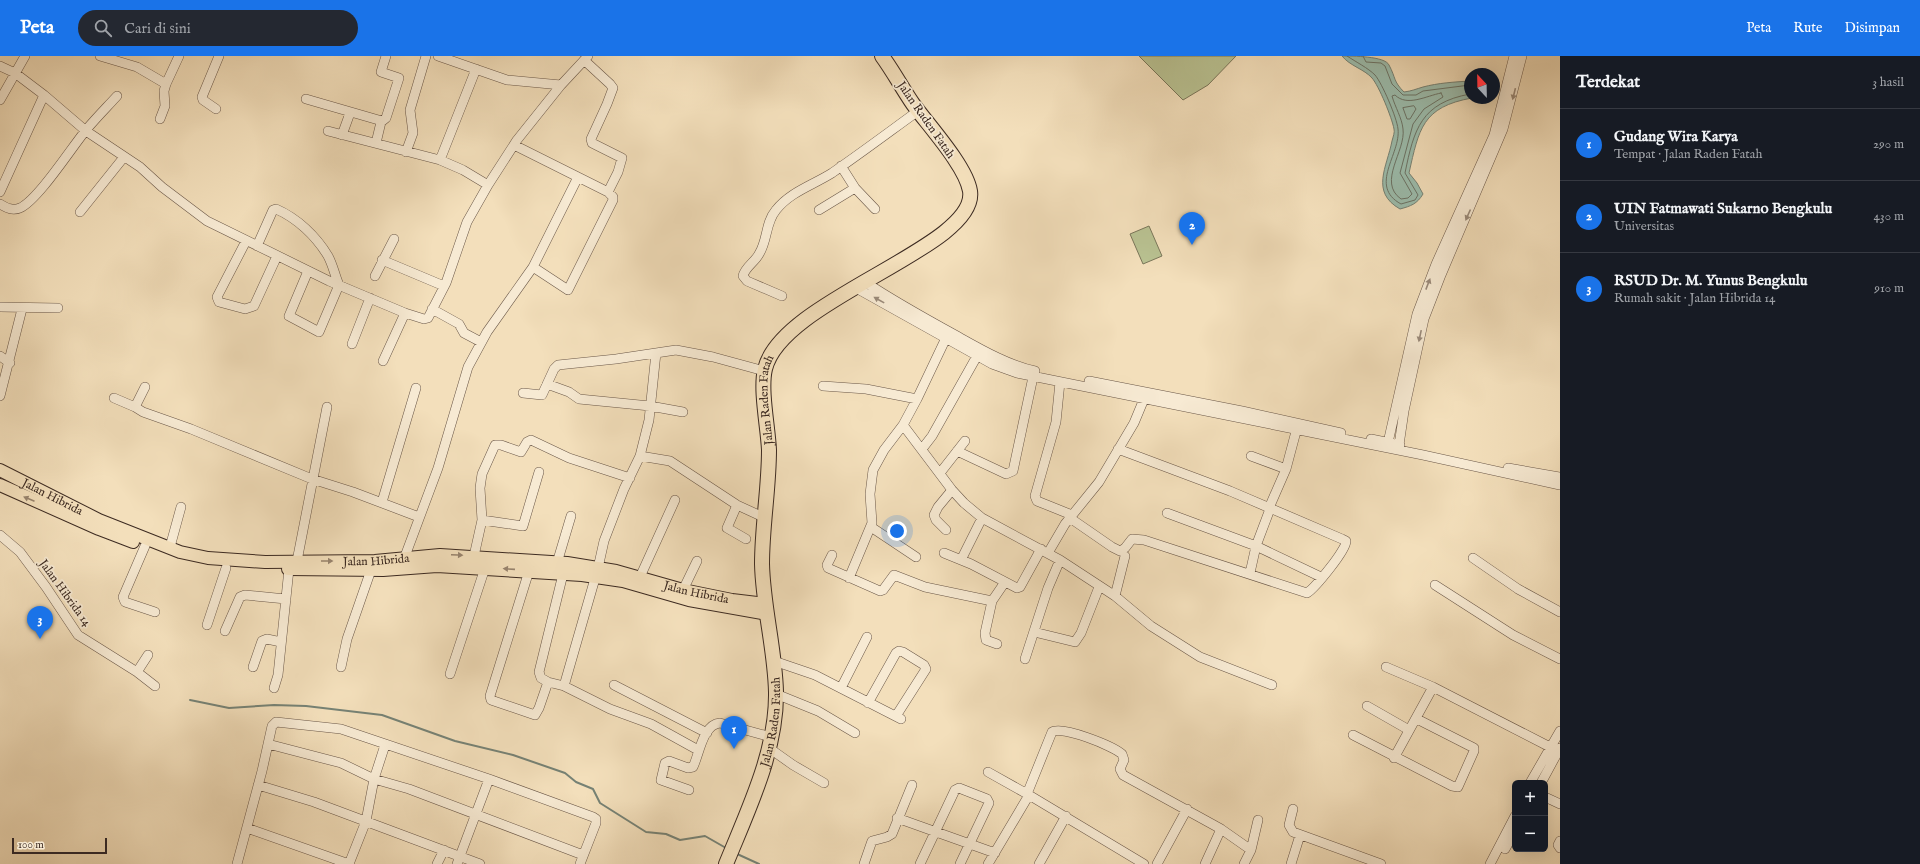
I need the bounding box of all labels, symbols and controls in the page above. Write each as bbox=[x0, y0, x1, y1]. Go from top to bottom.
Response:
search box bbox=[78, 10, 358, 46]
text: Peta bbox=[20, 16, 54, 40]
icon: search bbox=[92, 17, 114, 39]
text: Cari di sini bbox=[124, 19, 191, 38]
text: Peta bbox=[1746, 19, 1771, 37]
text: Rute bbox=[1793, 19, 1822, 37]
text: Disimpan bbox=[1844, 19, 1900, 37]
north arrow bbox=[1464, 68, 1500, 104]
text: Terdekat bbox=[1576, 72, 1640, 93]
text: 3 hasil bbox=[1872, 74, 1904, 91]
street label: Jalan Raden Fatah bbox=[892, 77, 959, 163]
one-way arrow bbox=[1510, 88, 1516, 100]
text: Gudang Wira Karya bbox=[1614, 127, 1738, 146]
text: 1 bbox=[1587, 136, 1591, 153]
text: 290 m bbox=[1873, 136, 1904, 153]
text: Tempat · Jalan Raden Fatah bbox=[1614, 146, 1762, 163]
text: UIN Fatmawati Sukarno Bengkulu bbox=[1614, 199, 1832, 218]
text: 2 bbox=[1586, 208, 1592, 225]
text: 430 m bbox=[1874, 208, 1904, 225]
one-way arrow bbox=[1464, 210, 1470, 222]
pin: 2 bbox=[1179, 212, 1205, 245]
text: Universitas bbox=[1614, 218, 1674, 235]
text: RSUD Dr. M. Yunus Bengkulu bbox=[1614, 271, 1808, 290]
one-way arrow bbox=[1426, 278, 1432, 290]
text: 3 bbox=[1587, 280, 1591, 297]
text: 910 m bbox=[1874, 280, 1904, 297]
text: Rumah sakit · Jalan Hibrida 14 bbox=[1614, 290, 1775, 307]
one-way arrow bbox=[873, 297, 885, 304]
one-way arrow bbox=[1417, 330, 1423, 342]
street label: Jalan Raden Fatah bbox=[756, 352, 777, 448]
street label: Jalan Hibrida bbox=[17, 474, 86, 519]
one-way arrow bbox=[24, 496, 35, 502]
your location bbox=[887, 521, 907, 541]
street label: Jalan Hibrida bbox=[341, 550, 411, 570]
one-way arrow bbox=[451, 552, 463, 559]
street label: Jalan Hibrida 14 bbox=[34, 555, 94, 630]
one-way arrow bbox=[321, 558, 334, 564]
one-way arrow bbox=[503, 566, 515, 573]
street label: Jalan Hibrida bbox=[660, 577, 731, 607]
pin: 3 bbox=[27, 606, 53, 639]
street label: Jalan Raden Fatah bbox=[756, 676, 784, 771]
pin: 1 bbox=[721, 716, 747, 749]
map controls bbox=[1512, 780, 1548, 852]
button: + bbox=[1512, 780, 1548, 816]
button: − bbox=[1512, 816, 1548, 852]
scale bar bbox=[12, 836, 107, 855]
text: 100 m bbox=[18, 838, 44, 852]

